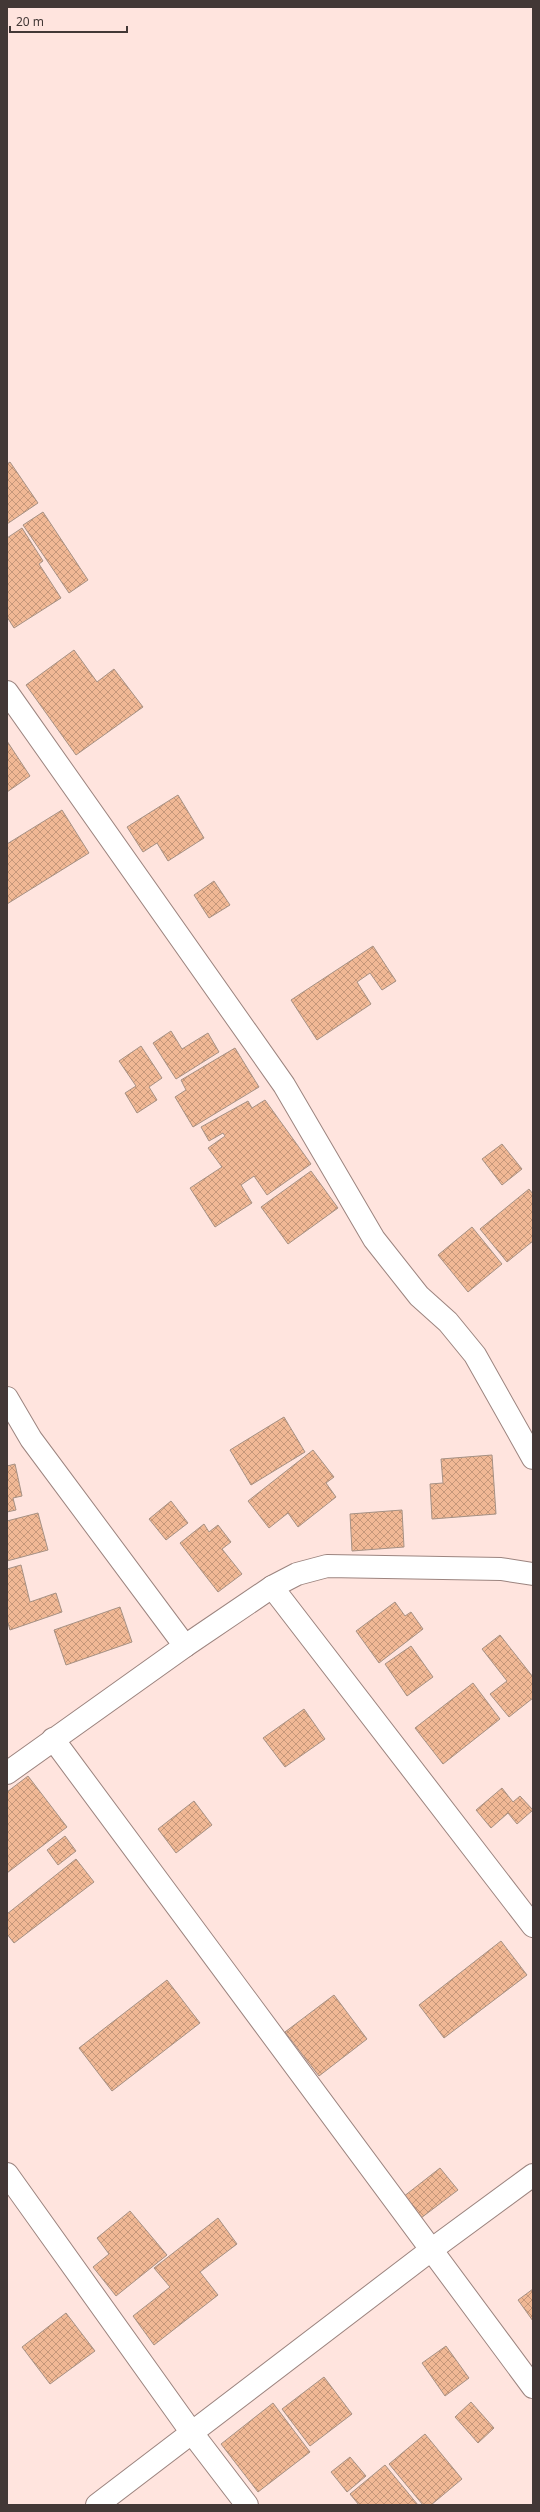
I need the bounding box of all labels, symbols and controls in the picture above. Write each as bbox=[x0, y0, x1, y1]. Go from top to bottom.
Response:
scale bar bbox=[10, 8, 127, 34]
text: 20 m bbox=[16, 13, 44, 30]

